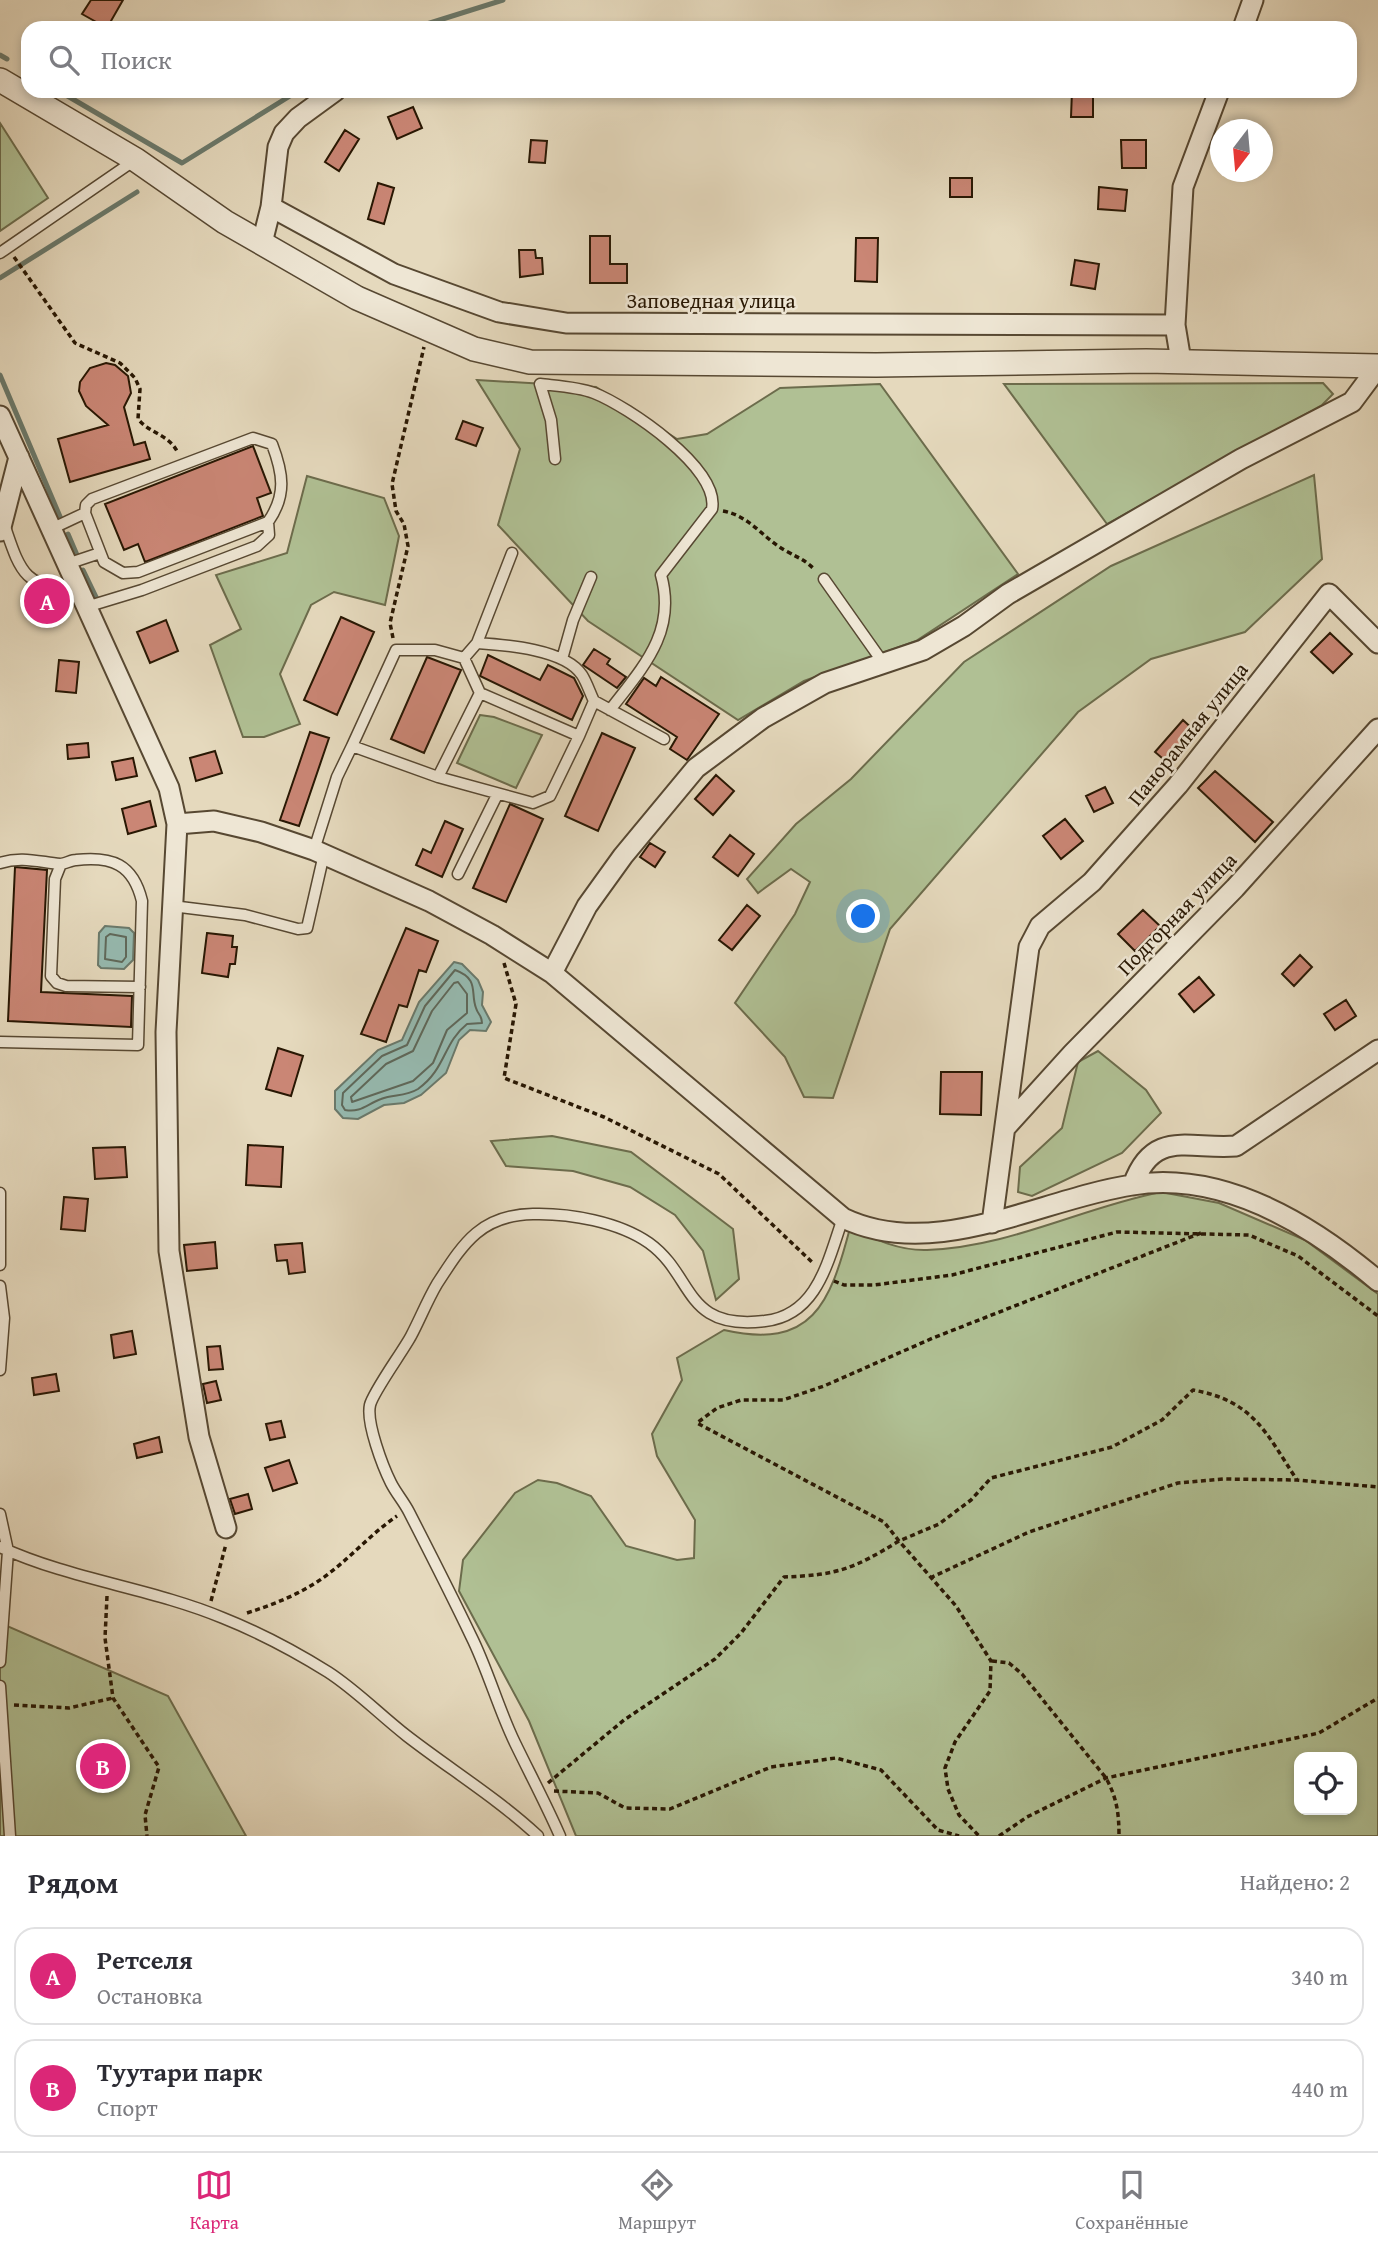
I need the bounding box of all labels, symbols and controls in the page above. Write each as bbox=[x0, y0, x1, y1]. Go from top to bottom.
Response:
search box bbox=[21, 21, 1357, 98]
text: Поиск bbox=[101, 40, 172, 79]
icon: search bbox=[45, 41, 83, 79]
north arrow bbox=[1210, 119, 1273, 182]
street label: Заповедная улица bbox=[626, 285, 796, 316]
pin: A bbox=[24, 575, 70, 627]
street label: Панорамная улица bbox=[1120, 655, 1255, 812]
street label: Подгорная улица bbox=[1110, 845, 1244, 982]
your location bbox=[846, 899, 880, 933]
pin: B bbox=[80, 1740, 126, 1792]
map controls bbox=[1294, 1752, 1357, 1815]
button: locate bbox=[1294, 1752, 1357, 1815]
text: Рядом bbox=[28, 1860, 119, 1904]
text: Найдено: 2 bbox=[1240, 1865, 1350, 1898]
text: Ретселя bbox=[97, 1940, 193, 1979]
text: A bbox=[46, 1960, 60, 1993]
text: 340 m bbox=[1291, 1960, 1348, 1993]
text: Остановка bbox=[97, 1979, 203, 2012]
text: Туутари парк bbox=[97, 2052, 262, 2091]
text: B bbox=[46, 2072, 60, 2105]
text: 440 m bbox=[1291, 2072, 1348, 2105]
text: Спорт bbox=[97, 2091, 158, 2124]
tab: Карта bbox=[190, 2166, 239, 2236]
tab: Маршрут bbox=[618, 2166, 696, 2236]
tab: Сохранённые bbox=[1075, 2166, 1188, 2236]

